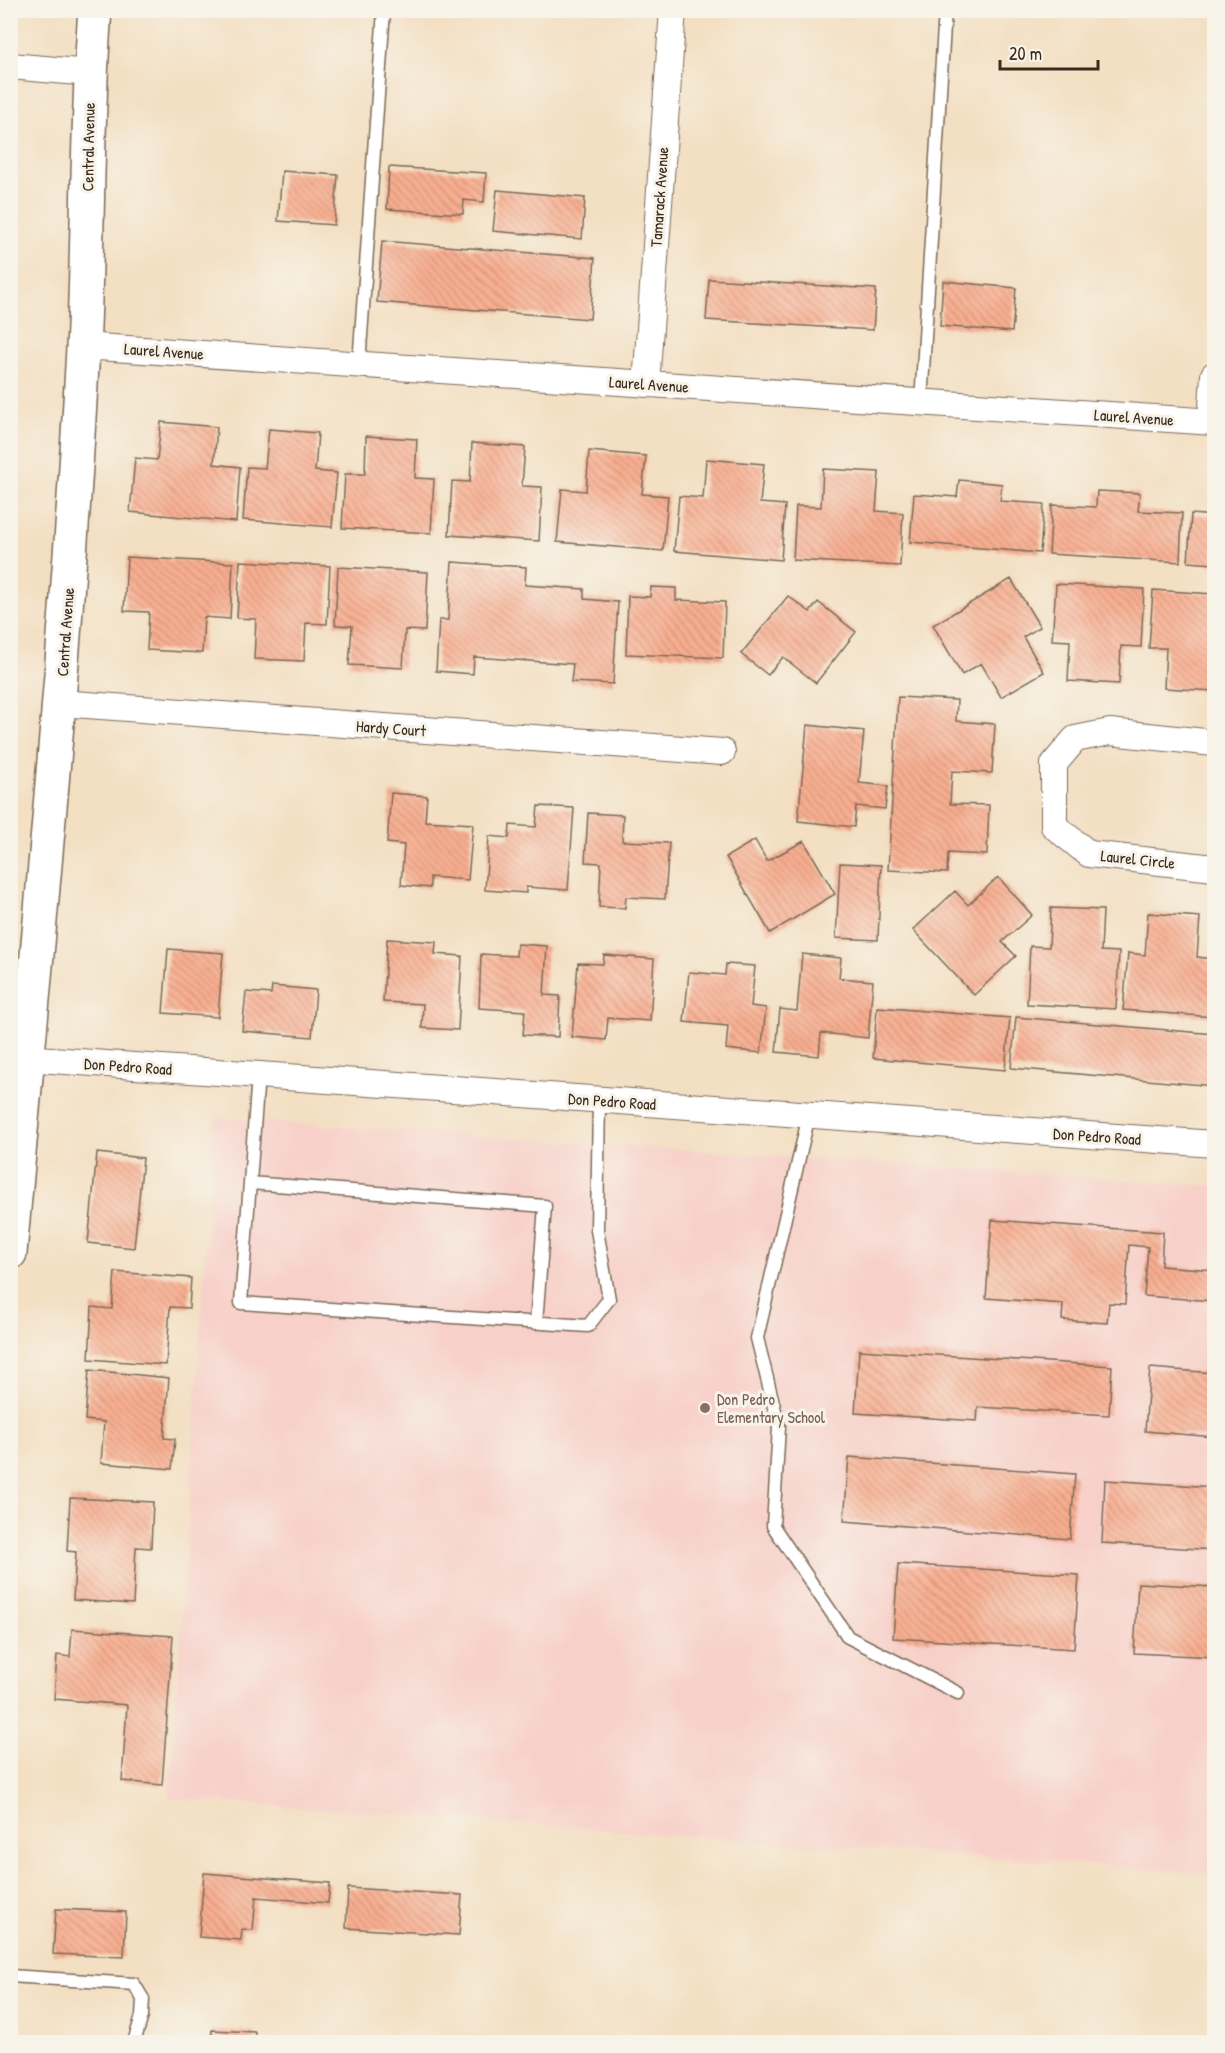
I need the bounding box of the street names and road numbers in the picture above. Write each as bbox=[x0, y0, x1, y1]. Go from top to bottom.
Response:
street label: Central Avenue bbox=[76, 102, 100, 192]
street label: Tamarack Avenue bbox=[645, 146, 674, 248]
street label: Laurel Avenue bbox=[123, 337, 205, 365]
street label: Laurel Avenue bbox=[608, 370, 690, 398]
street label: Laurel Avenue bbox=[1093, 403, 1175, 431]
street label: Central Avenue bbox=[51, 586, 79, 677]
street label: Hardy Court bbox=[355, 715, 427, 741]
street label: Laurel Circle bbox=[1100, 844, 1177, 874]
street label: Don Pedro Road bbox=[83, 1052, 173, 1080]
street label: Don Pedro Road bbox=[567, 1087, 657, 1115]
street label: Don Pedro Road bbox=[1052, 1122, 1142, 1150]

